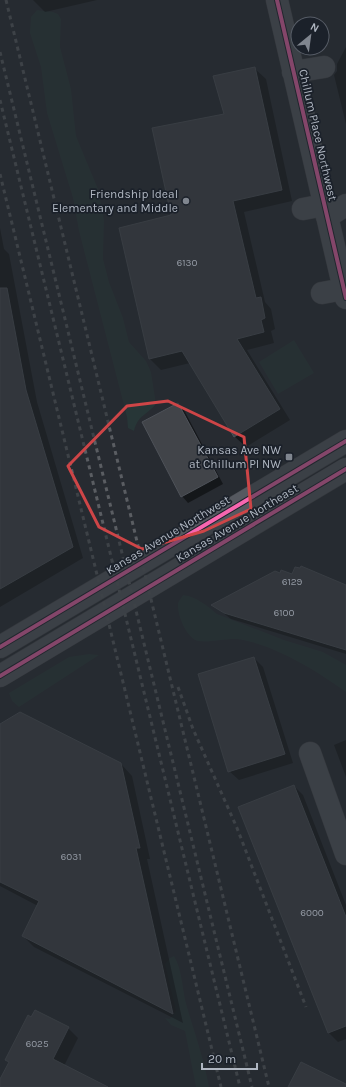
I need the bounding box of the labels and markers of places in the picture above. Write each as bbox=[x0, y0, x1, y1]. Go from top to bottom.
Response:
place label: Friendship Ideal Elementary and Middle bbox=[52, 187, 178, 215]
marker: Friendship Ideal Elementary and Middle bbox=[181, 196, 191, 206]
place label: Kansas Ave NW at Chillum Pl NW bbox=[189, 443, 281, 471]
marker: Kansas Ave NW at Chillum Pl NW bbox=[284, 452, 294, 462]

